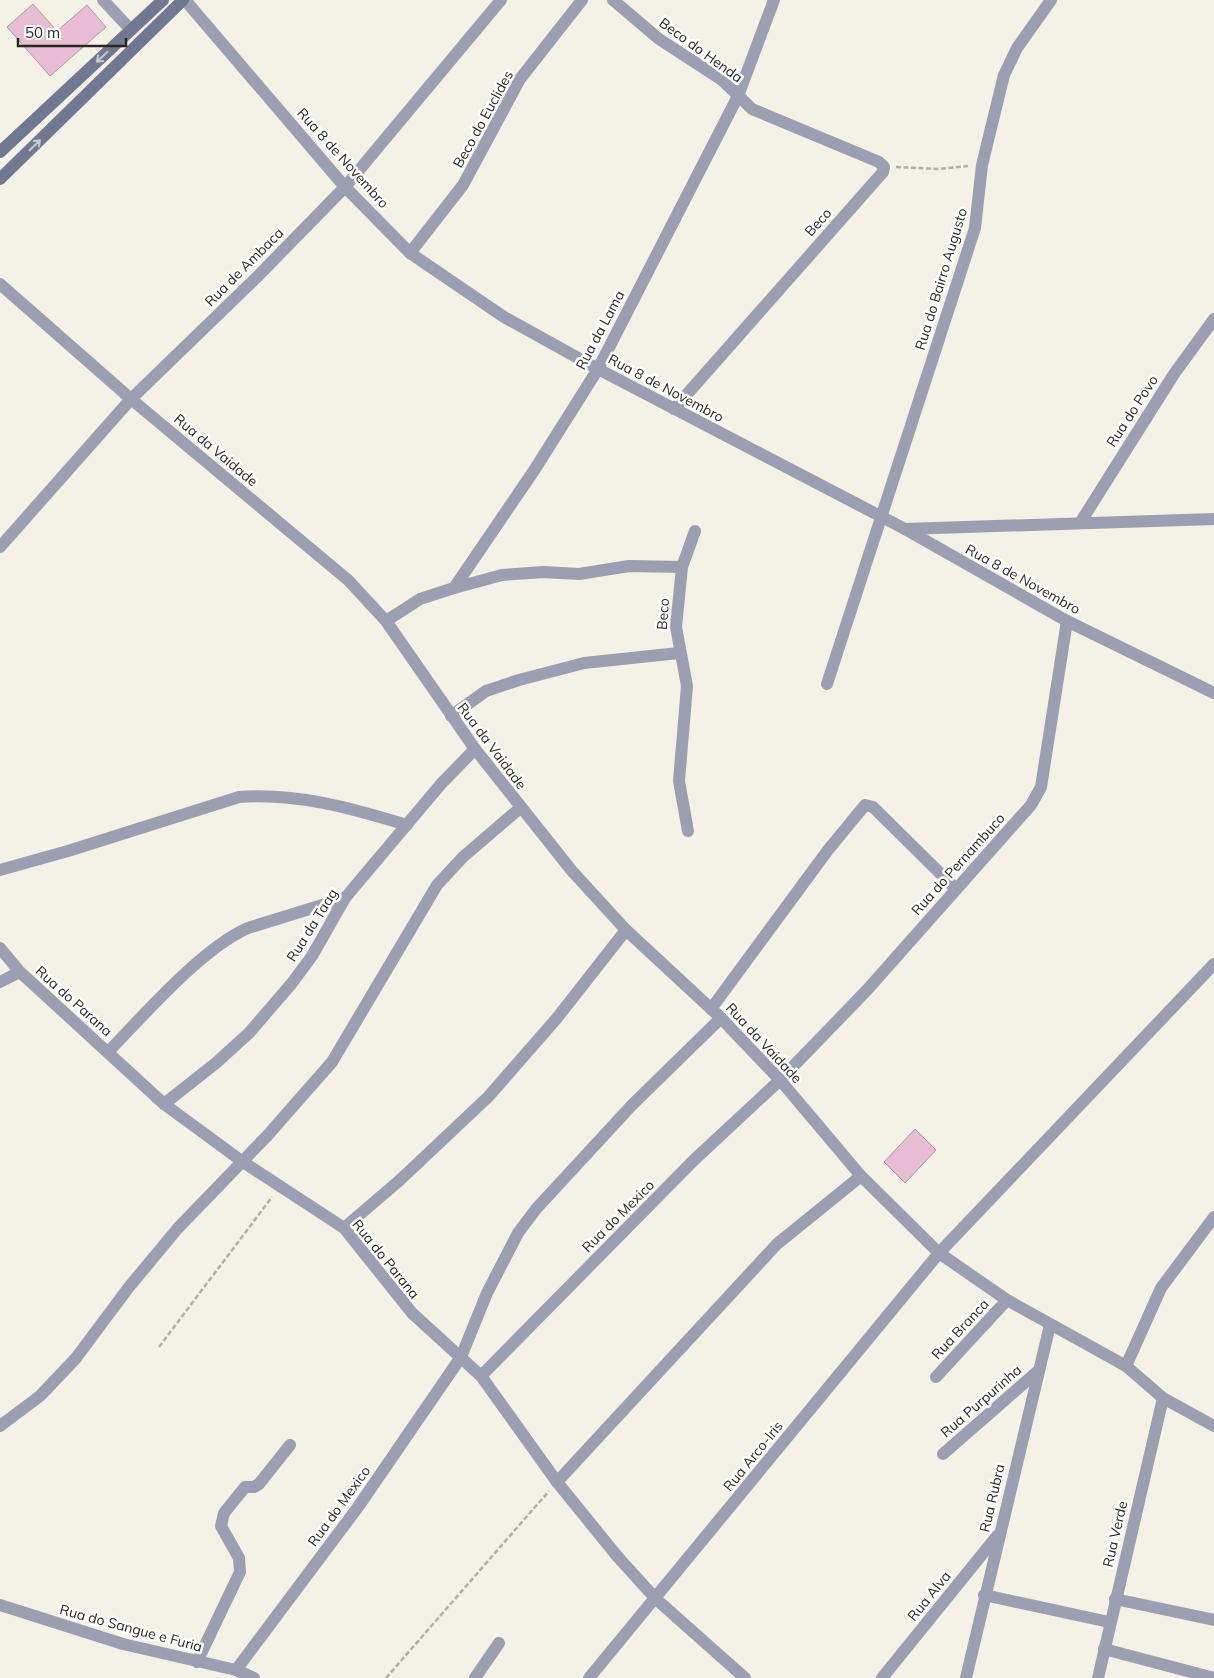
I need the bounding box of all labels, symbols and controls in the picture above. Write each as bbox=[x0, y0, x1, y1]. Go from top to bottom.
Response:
street label: Beco do Henda bbox=[656, 14, 746, 86]
scale bar bbox=[18, 15, 125, 47]
text: 50 m bbox=[25, 23, 60, 42]
one-way arrow bbox=[96, 51, 109, 63]
street label: Beco do Euclides bbox=[449, 67, 517, 171]
street label: Rua 8 de Novembro bbox=[293, 104, 393, 212]
one-way arrow bbox=[29, 139, 41, 151]
street label: Beco bbox=[801, 204, 835, 240]
street label: Rua do Bairro Augusto bbox=[911, 206, 971, 352]
street label: Rua de Ambaca bbox=[201, 224, 287, 310]
street label: Rua da Lama bbox=[572, 287, 628, 373]
street label: Rua 8 de Novembro bbox=[605, 350, 727, 426]
street label: Rua do Povo bbox=[1102, 372, 1162, 450]
street label: Rua da Vaidade bbox=[170, 410, 262, 490]
street label: Rua 8 de Novembro bbox=[962, 540, 1084, 618]
street label: Beco bbox=[653, 597, 673, 631]
street label: Rua da Vaidade bbox=[454, 699, 530, 793]
street label: Rua do Pernambuco bbox=[907, 809, 1009, 919]
street label: Rua da Taag bbox=[282, 885, 342, 965]
street label: Rua do Parana bbox=[32, 962, 116, 1040]
street label: Rua da Vaidade bbox=[722, 999, 806, 1087]
street label: Rua do Mexico bbox=[578, 1176, 658, 1256]
street label: Rua do Parana bbox=[348, 1216, 424, 1302]
street label: Rua Branca bbox=[927, 1295, 993, 1363]
street label: Rua Purpurinha bbox=[937, 1361, 1025, 1441]
street label: Rua Arco-Iris bbox=[719, 1417, 787, 1495]
street label: Rua do Mexico bbox=[304, 1462, 374, 1550]
street label: Rua Rubra bbox=[975, 1462, 1009, 1534]
street label: Rua Verde bbox=[1099, 1499, 1131, 1569]
street label: Rua Alva bbox=[903, 1567, 955, 1625]
street label: Rua do Sangue e Furia bbox=[58, 1600, 204, 1656]

